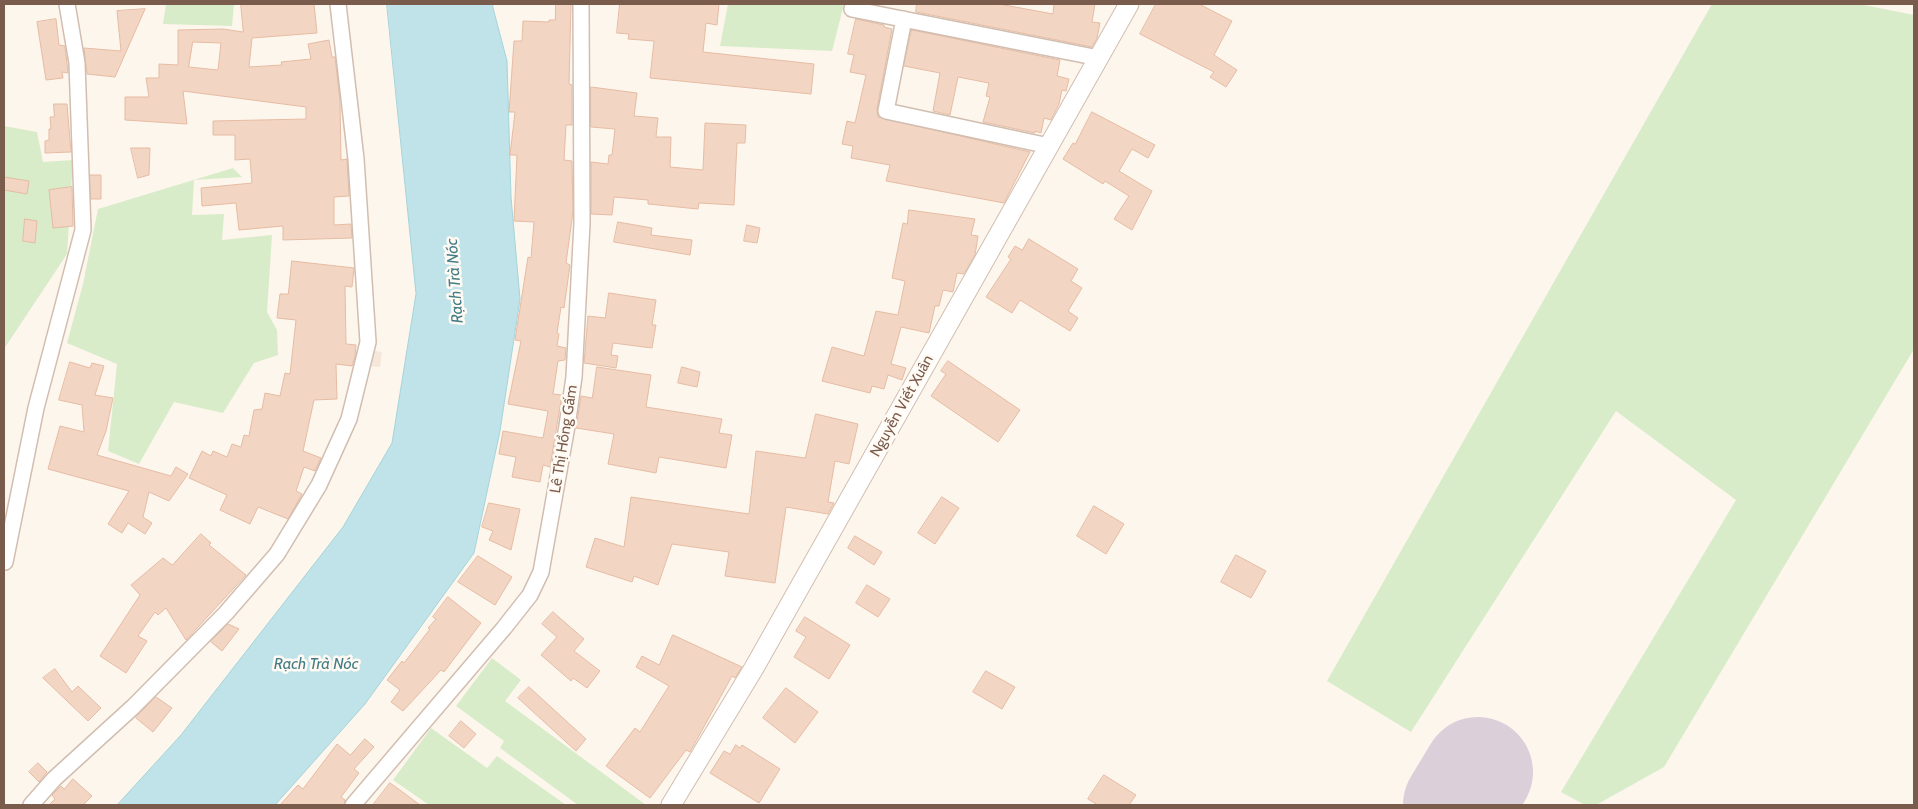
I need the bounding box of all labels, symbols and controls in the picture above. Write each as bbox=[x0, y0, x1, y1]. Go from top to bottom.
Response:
water label: Rạch Trà Nóc bbox=[442, 238, 468, 324]
street label: Nguyễn Viết Xuân bbox=[867, 352, 937, 460]
street label: Lê Thị Hồng Gấm bbox=[547, 384, 581, 494]
water label: Rạch Trà Nóc bbox=[274, 654, 358, 674]

